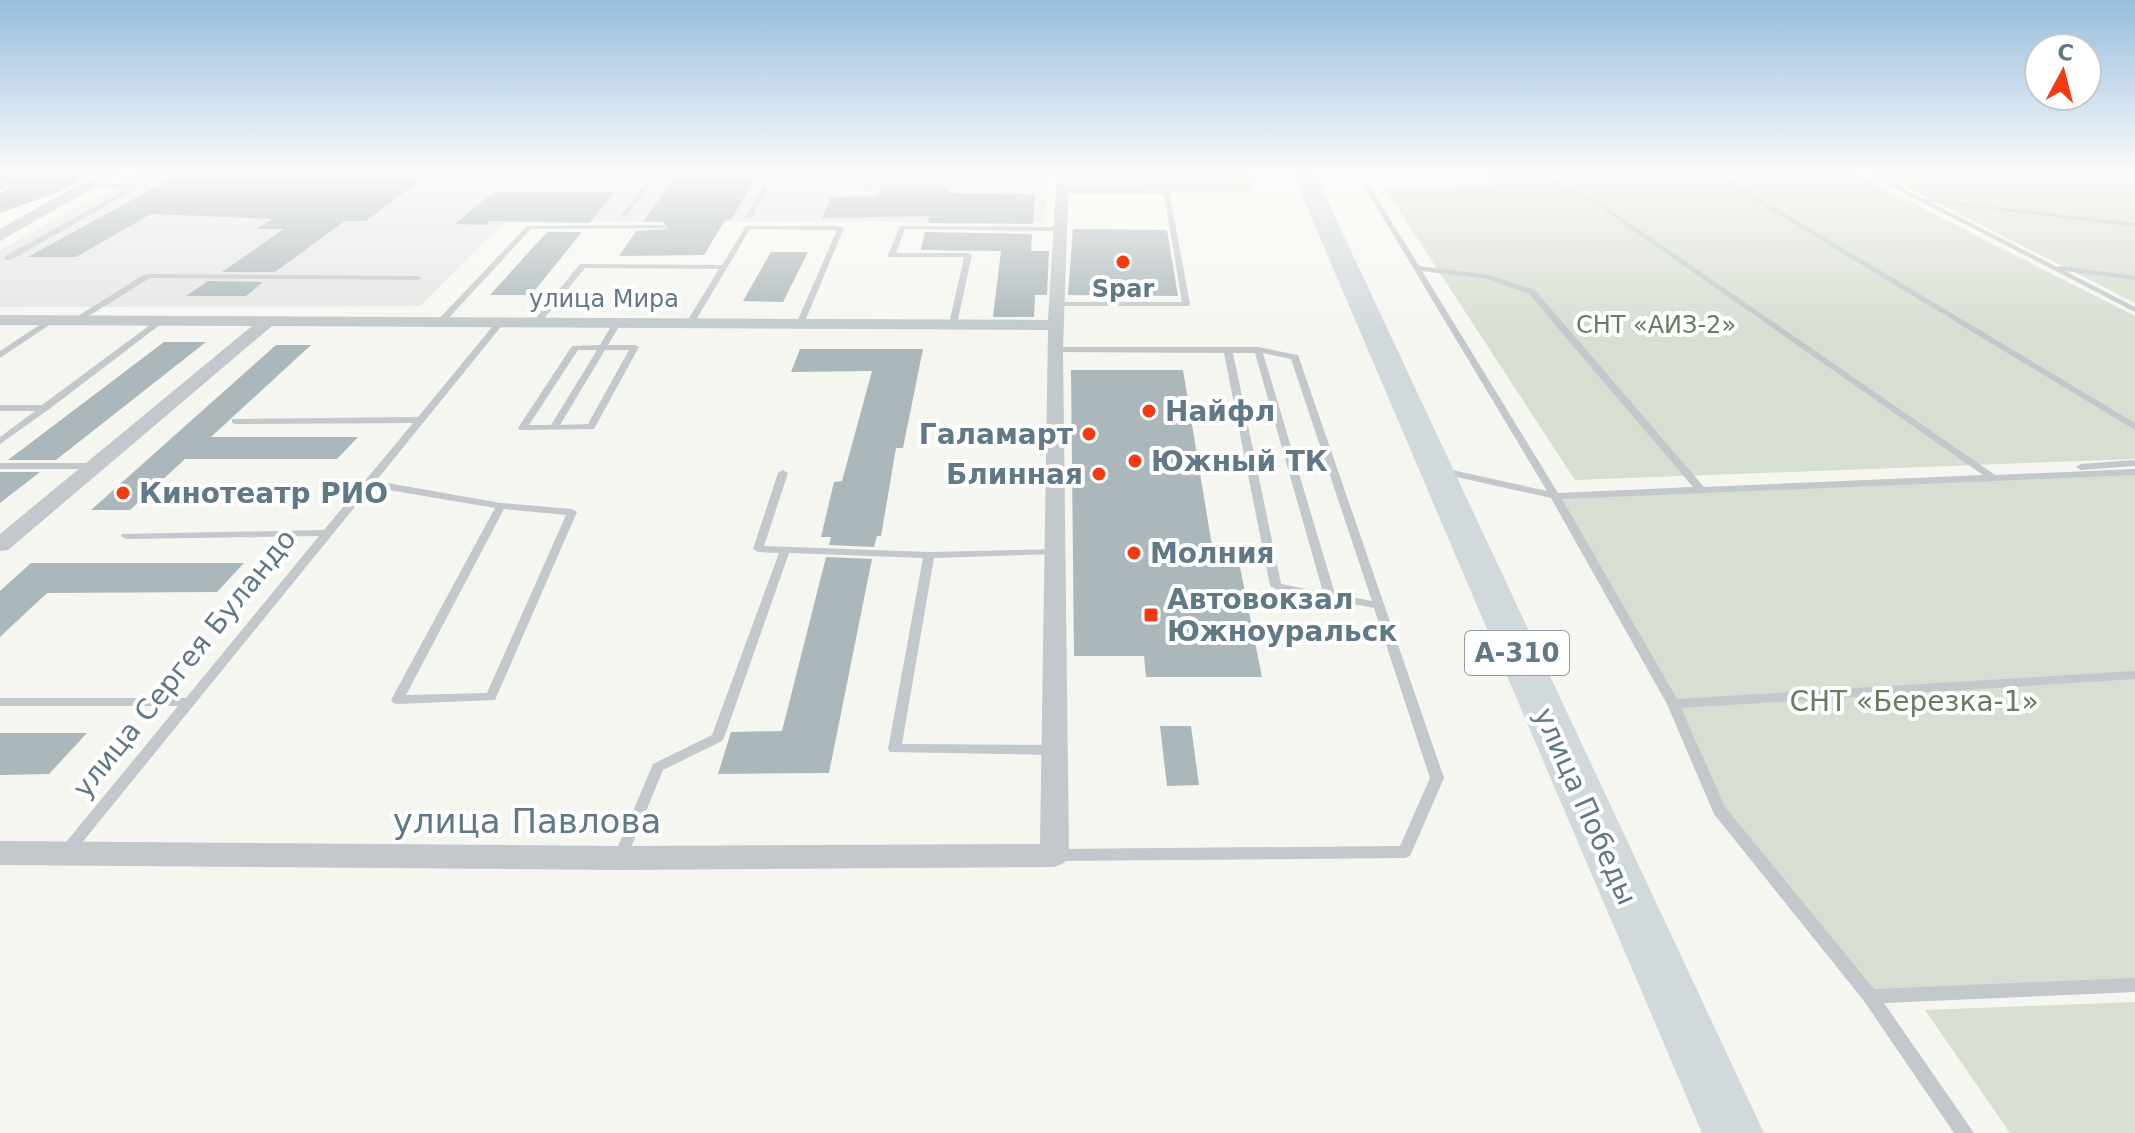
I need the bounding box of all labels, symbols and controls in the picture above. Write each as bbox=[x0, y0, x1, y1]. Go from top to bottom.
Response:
north arrow bbox=[2023, 32, 2103, 112]
text: С bbox=[2056, 39, 2075, 66]
marker: Spar bbox=[1114, 253, 1132, 271]
place label: Spar bbox=[1092, 275, 1154, 303]
street label: улица Мира bbox=[529, 285, 679, 313]
park label: СНТ «АИЗ-2» bbox=[1576, 311, 1736, 339]
place label: Найфл bbox=[1165, 395, 1275, 428]
marker: Найфл bbox=[1140, 402, 1158, 420]
place label: Галамарт bbox=[919, 418, 1074, 451]
marker: Галамарт bbox=[1080, 425, 1098, 443]
place label: Южный ТК bbox=[1151, 445, 1328, 478]
marker: Южный ТК bbox=[1126, 452, 1144, 470]
place label: Блинная bbox=[946, 458, 1083, 491]
marker: Блинная bbox=[1090, 465, 1108, 483]
place label: Кинотеатр РИО bbox=[139, 477, 388, 510]
marker: Кинотеатр РИО bbox=[114, 484, 132, 502]
street label: улица Сергея Буландо bbox=[66, 523, 303, 804]
place label: Молния bbox=[1150, 537, 1275, 570]
marker: Молния bbox=[1125, 544, 1143, 562]
place label: Автовокзал Южноуральск bbox=[1167, 583, 1397, 648]
marker: Автовокзал Южноуральск bbox=[1142, 606, 1160, 624]
road number: А-310 bbox=[1465, 631, 1569, 675]
park label: СНТ «Березка-1» bbox=[1789, 685, 2039, 718]
street label: улица Победы bbox=[1527, 703, 1644, 910]
street label: улица Павлова bbox=[393, 801, 661, 841]

